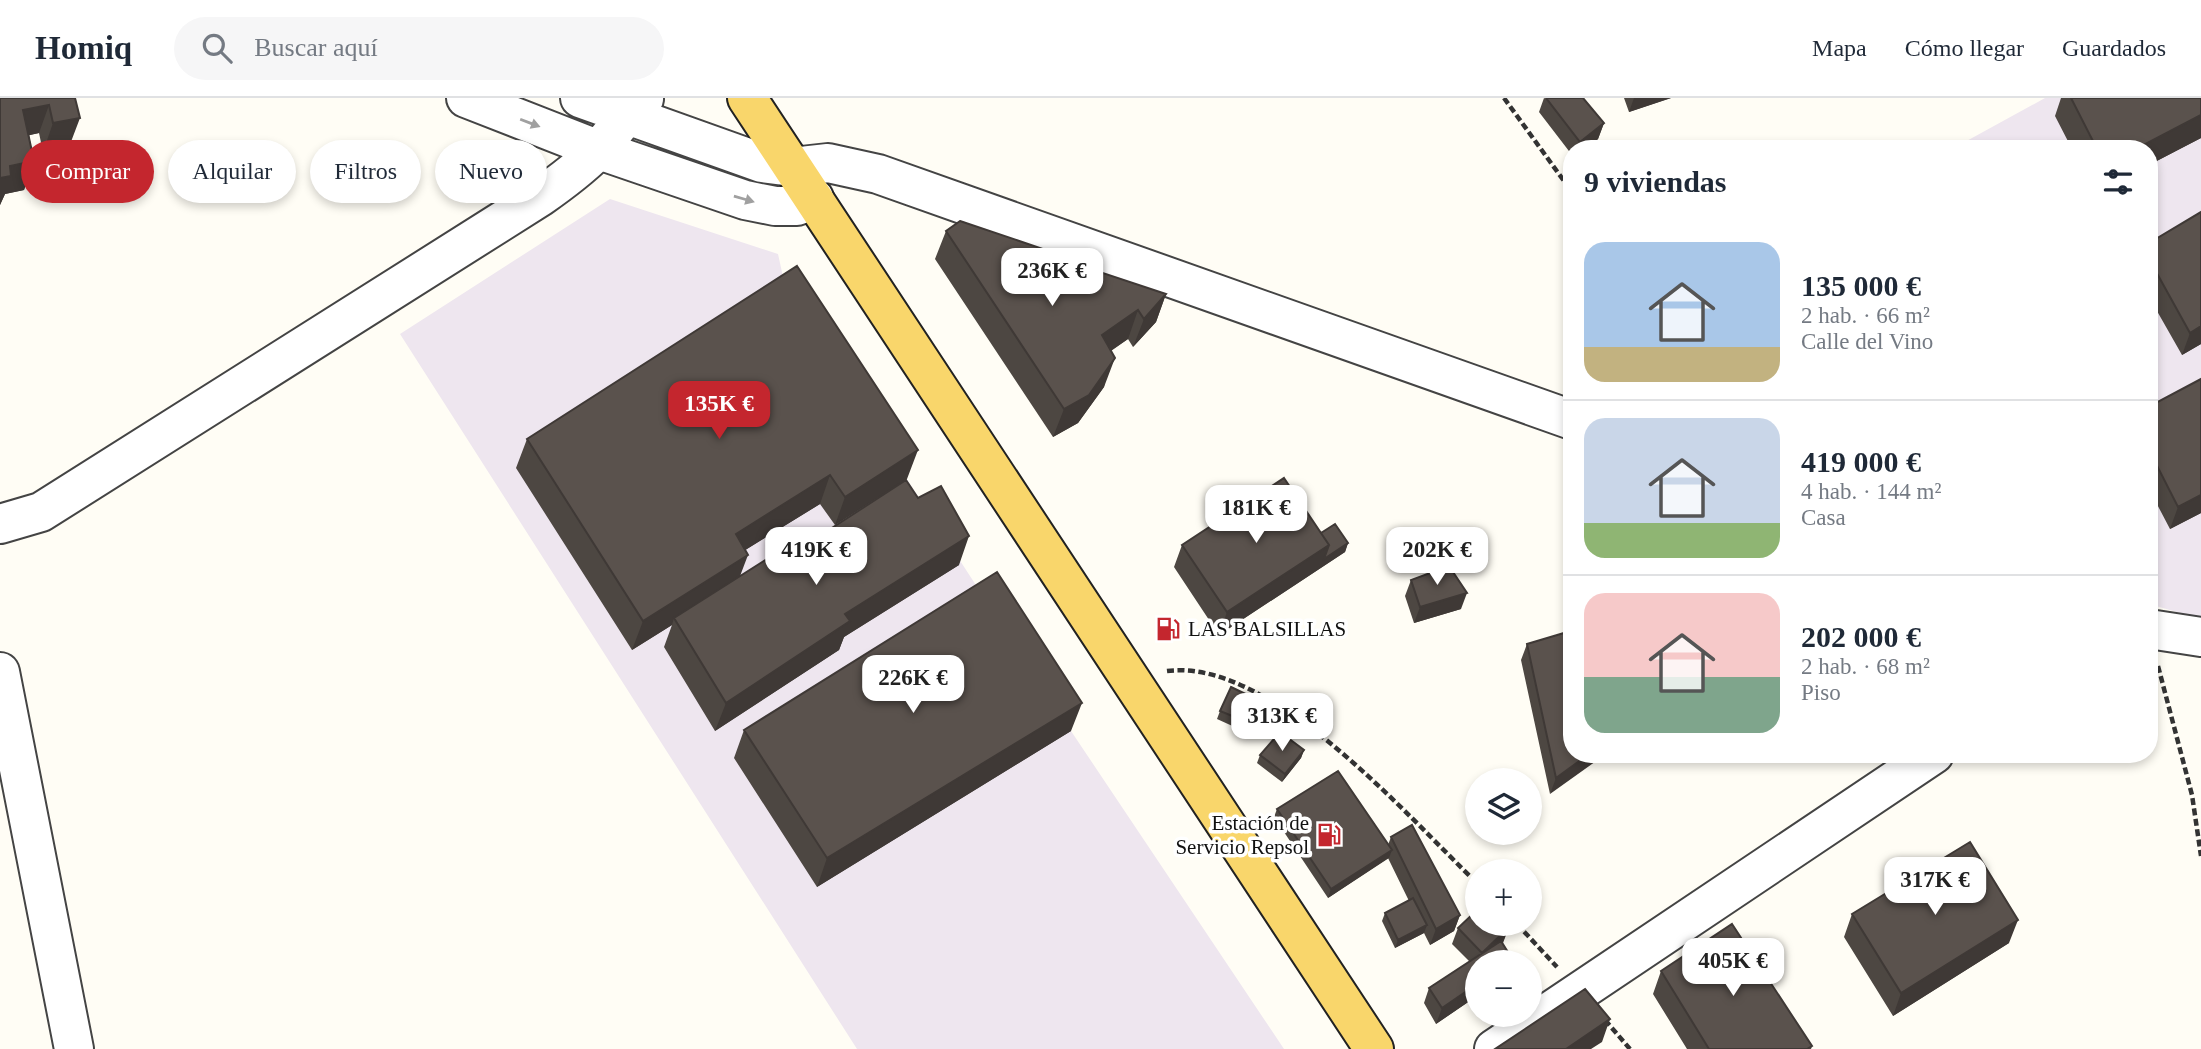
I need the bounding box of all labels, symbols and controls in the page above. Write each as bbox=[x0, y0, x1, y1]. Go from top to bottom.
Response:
search box bbox=[174, 17, 664, 80]
icon: search bbox=[198, 29, 236, 67]
text: Homiq bbox=[35, 30, 132, 66]
text: Buscar aquí bbox=[254, 33, 378, 62]
text: Mapa bbox=[1812, 35, 1867, 61]
text: Cómo llegar bbox=[1905, 35, 2024, 61]
text: Guardados bbox=[2062, 35, 2166, 61]
one-way arrow bbox=[519, 117, 540, 128]
chip: Comprar bbox=[21, 140, 154, 203]
chip: Alquilar bbox=[168, 140, 296, 203]
chip: Filtros bbox=[310, 140, 421, 203]
chip: Nuevo bbox=[435, 140, 547, 203]
icon: filters bbox=[2099, 163, 2137, 201]
text: 9 viviendas bbox=[1584, 165, 1727, 198]
one-way arrow bbox=[734, 194, 755, 204]
pin: 236K € bbox=[995, 248, 1109, 308]
text: 236K € bbox=[1017, 258, 1087, 283]
text: 135 000 € bbox=[1801, 269, 1921, 302]
icon: home bbox=[1640, 270, 1724, 354]
text: 2 hab. · 66 m² bbox=[1801, 303, 1930, 328]
text: Calle del Vino bbox=[1801, 329, 1933, 354]
pin: 135K € bbox=[662, 382, 776, 441]
text: 135K € bbox=[684, 391, 754, 416]
text: 419 000 € bbox=[1801, 445, 1921, 478]
icon: home bbox=[1640, 446, 1724, 530]
text: 4 hab. · 144 m² bbox=[1801, 479, 1941, 504]
pin: 181K € bbox=[1199, 486, 1313, 545]
text: 181K € bbox=[1221, 495, 1291, 520]
text: Casa bbox=[1801, 505, 1846, 530]
pin: 419K € bbox=[759, 528, 873, 587]
pin: 202K € bbox=[1380, 528, 1494, 587]
text: 419K € bbox=[781, 537, 851, 562]
text: 202K € bbox=[1402, 537, 1472, 562]
fuel station icon: LAS BALSILLAS bbox=[1154, 615, 1182, 643]
place label: LAS BALSILLAS bbox=[1188, 617, 1346, 641]
text: 202 000 € bbox=[1801, 620, 1921, 653]
icon: home bbox=[1640, 621, 1724, 705]
text: 2 hab. · 68 m² bbox=[1801, 654, 1930, 679]
pin: 226K € bbox=[856, 656, 970, 715]
text: 226K € bbox=[878, 665, 948, 690]
text: Piso bbox=[1801, 680, 1841, 705]
pin: 313K € bbox=[1225, 694, 1339, 753]
text: 313K € bbox=[1247, 703, 1317, 728]
map controls bbox=[1465, 768, 1542, 1027]
button: layers bbox=[1465, 768, 1542, 845]
place label: Estación de Servicio Repsol bbox=[1175, 811, 1309, 859]
fuel station icon: Estación de Servicio Repsol bbox=[1315, 821, 1343, 849]
pin: 317K € bbox=[1878, 858, 1992, 917]
button: + bbox=[1465, 859, 1542, 936]
text: 317K € bbox=[1900, 867, 1970, 892]
pin: 405K € bbox=[1676, 939, 1790, 998]
text: 405K € bbox=[1698, 948, 1768, 973]
button: − bbox=[1465, 950, 1542, 1027]

